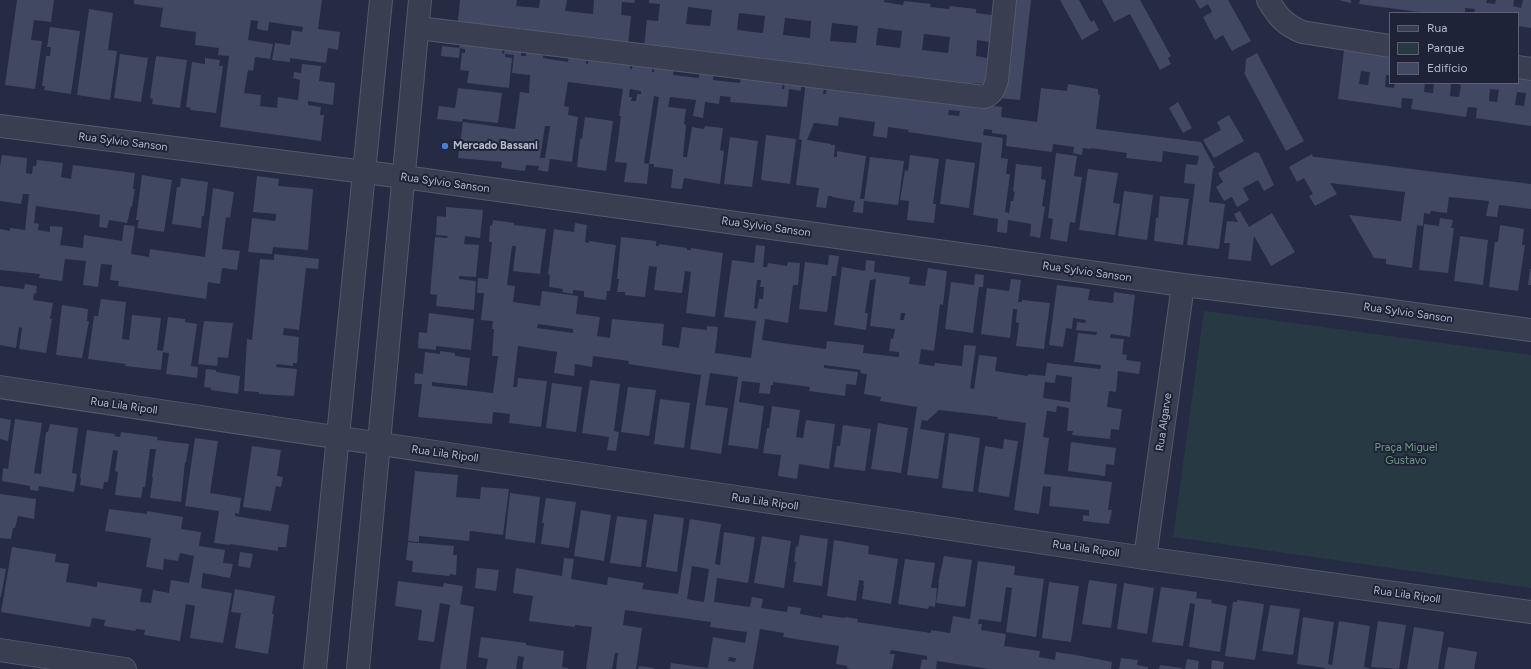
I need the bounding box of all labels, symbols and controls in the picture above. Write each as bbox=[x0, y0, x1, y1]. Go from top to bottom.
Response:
legend bbox=[1389, 12, 1519, 84]
text: Rua bbox=[1427, 21, 1447, 35]
text: Parque bbox=[1427, 41, 1464, 55]
text: Edifício bbox=[1427, 61, 1467, 75]
street label: Rua Sylvio Sanson bbox=[78, 130, 168, 154]
place label: Mercado Bassani bbox=[453, 139, 538, 153]
marker: Mercado Bassani bbox=[440, 141, 450, 151]
street label: Rua Sylvio Sanson bbox=[400, 170, 490, 196]
street label: Rua Sylvio Sanson bbox=[721, 214, 811, 240]
street label: Rua Sylvio Sanson bbox=[1042, 259, 1132, 285]
street label: Rua Sylvio Sanson bbox=[1363, 300, 1453, 326]
street label: Rua Algarve bbox=[1153, 392, 1175, 452]
street label: Rua Lila Ripoll bbox=[90, 395, 158, 417]
park label: Praça Miguel Gustavo bbox=[1375, 441, 1437, 467]
street label: Rua Lila Ripoll bbox=[411, 443, 479, 465]
street label: Rua Lila Ripoll bbox=[731, 491, 799, 513]
street label: Rua Lila Ripoll bbox=[1052, 538, 1120, 560]
street label: Rua Lila Ripoll bbox=[1373, 584, 1441, 606]

